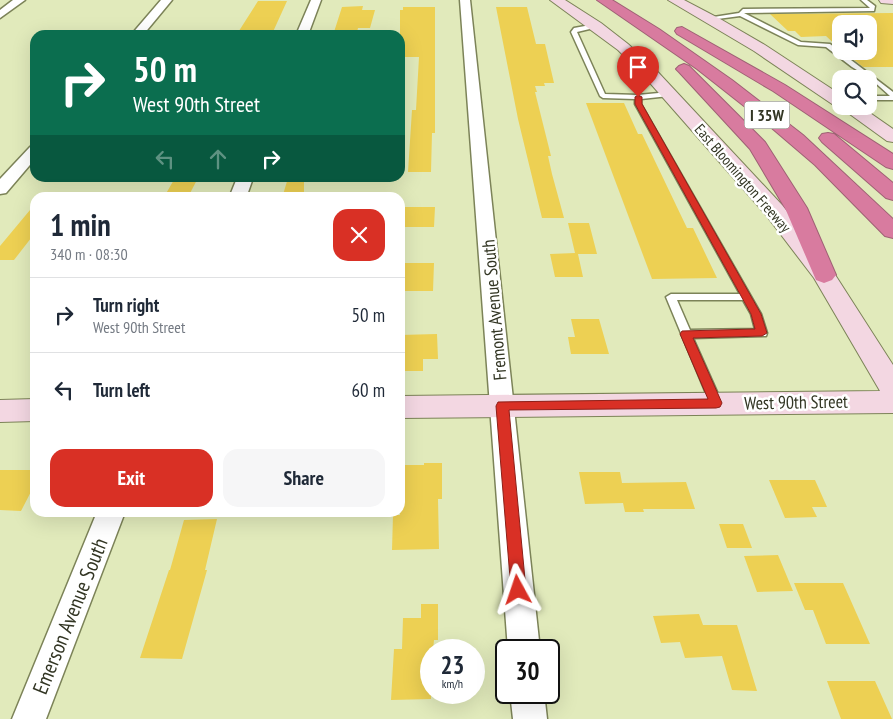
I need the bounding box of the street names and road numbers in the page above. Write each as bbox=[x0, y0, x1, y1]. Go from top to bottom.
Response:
road number: I 35W bbox=[744, 102, 790, 128]
street label: East Bloomington Freeway bbox=[691, 120, 796, 236]
street label: Fremont Avenue South bbox=[476, 239, 512, 381]
street label: West 90th Street bbox=[744, 390, 848, 414]
street label: Emerson Avenue South bbox=[26, 534, 114, 698]

